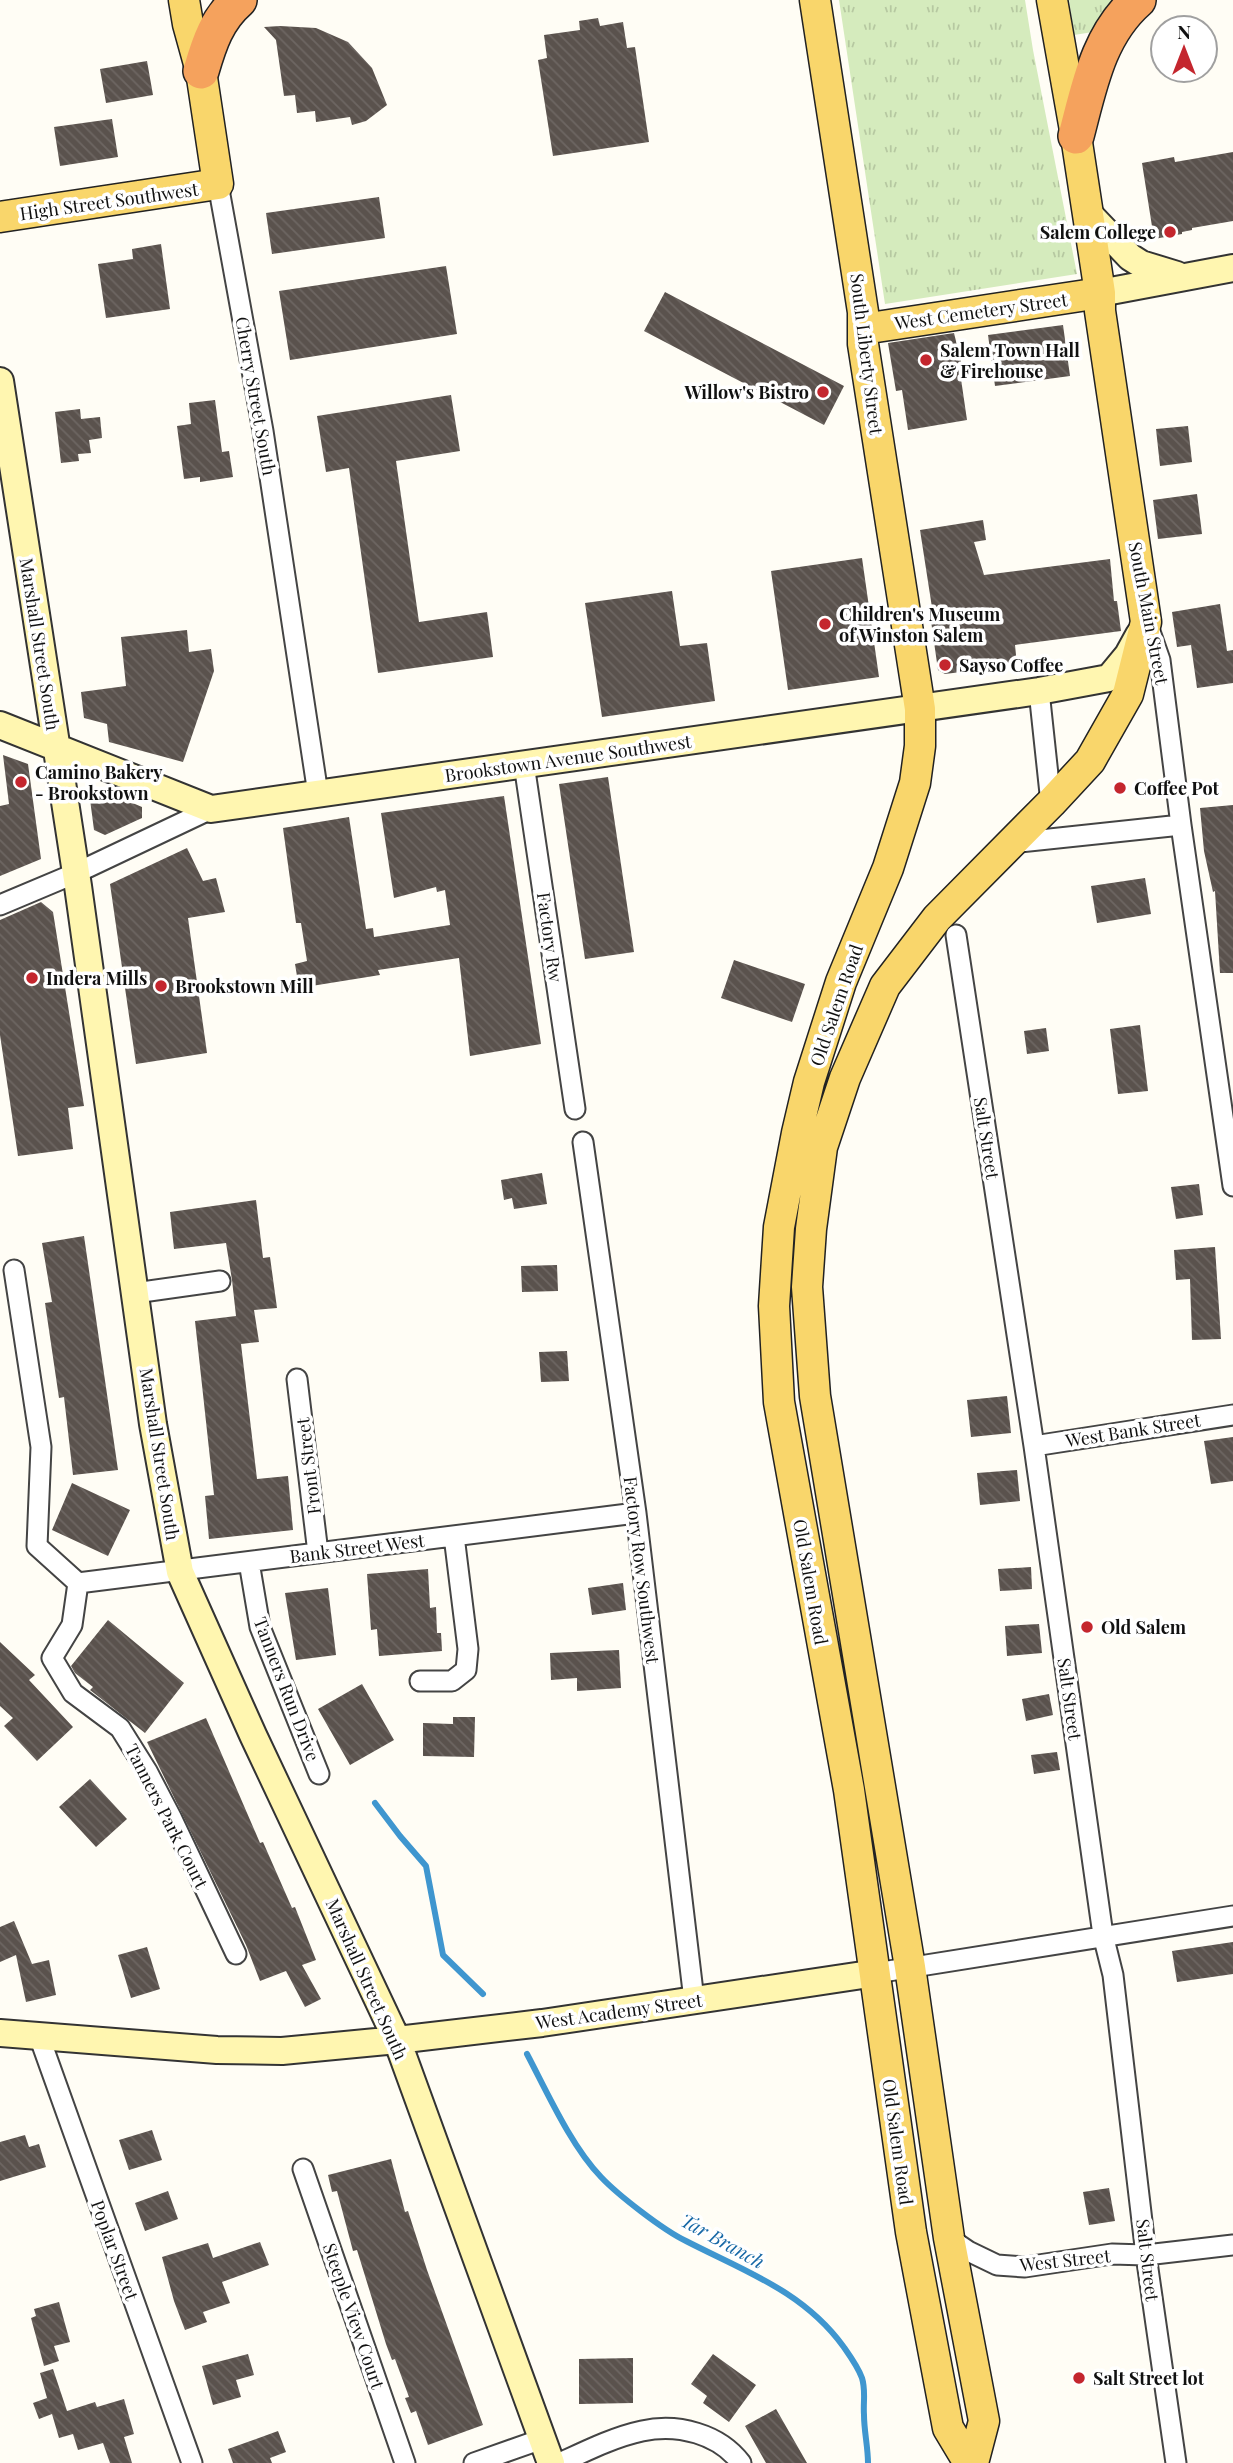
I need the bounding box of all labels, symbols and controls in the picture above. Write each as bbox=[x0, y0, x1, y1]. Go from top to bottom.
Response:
north arrow bbox=[1149, 14, 1219, 84]
text: N bbox=[1177, 18, 1191, 44]
street label: High Street Southwest bbox=[18, 177, 200, 225]
place label: Salem College bbox=[1040, 220, 1156, 244]
marker: Salem College bbox=[1162, 224, 1178, 240]
street label: South Liberty Street bbox=[845, 272, 889, 437]
street label: West Cemetery Street bbox=[892, 287, 1070, 335]
street label: Cherry Street South bbox=[230, 315, 282, 478]
place label: Salem Town Hall & Firehouse bbox=[940, 338, 1080, 383]
marker: Salem Town Hall & Firehouse bbox=[918, 352, 934, 368]
place label: Willow's Bistro bbox=[683, 380, 809, 404]
marker: Willow's Bistro bbox=[815, 384, 831, 400]
street label: South Main Street bbox=[1123, 540, 1175, 687]
street label: Marshall Street South bbox=[15, 556, 66, 732]
place label: Children's Museum of Winston Salem bbox=[839, 602, 1001, 647]
marker: Children's Museum of Winston Salem bbox=[817, 616, 833, 632]
place label: Sayso Coffee bbox=[959, 653, 1063, 677]
marker: Sayso Coffee bbox=[937, 657, 953, 673]
street label: Brookstown Avenue Southwest bbox=[443, 729, 693, 787]
place label: Camino Bakery - Brookstown bbox=[35, 760, 163, 805]
marker: Camino Bakery - Brookstown bbox=[13, 774, 29, 790]
place label: Coffee Pot bbox=[1134, 776, 1220, 800]
marker: Coffee Pot bbox=[1112, 780, 1128, 796]
street label: Factory Rw bbox=[532, 891, 568, 984]
street label: Old Salem Road bbox=[804, 940, 868, 1069]
place label: Indera Mills bbox=[46, 966, 147, 990]
marker: Indera Mills bbox=[24, 970, 40, 986]
place label: Brookstown Mill bbox=[175, 974, 314, 998]
marker: Brookstown Mill bbox=[153, 978, 169, 994]
street label: Salt Street bbox=[969, 1095, 1005, 1181]
street label: Marshall Street South bbox=[135, 1366, 186, 1542]
street label: West Bank Street bbox=[1063, 1407, 1203, 1453]
street label: Front Street bbox=[290, 1416, 326, 1516]
street label: Factory Row Southwest bbox=[619, 1475, 665, 1666]
street label: Old Salem Road bbox=[788, 1517, 834, 1647]
street label: Bank Street West bbox=[288, 1528, 426, 1568]
street label: Tanners Run Drive bbox=[248, 1614, 326, 1764]
place label: Old Salem bbox=[1101, 1615, 1187, 1639]
marker: Old Salem bbox=[1079, 1619, 1095, 1635]
street label: Salt Street bbox=[1052, 1656, 1088, 1742]
street label: Tanners Park Court bbox=[120, 1740, 214, 1893]
street label: Marshall Street South bbox=[321, 1894, 414, 2064]
street label: West Academy Street bbox=[533, 1987, 704, 2035]
street label: Old Salem Road bbox=[877, 2077, 919, 2207]
street label: Poplar Street bbox=[86, 2196, 144, 2304]
water label: Tar Branch bbox=[676, 2206, 770, 2274]
street label: Salt Street bbox=[1131, 2217, 1165, 2303]
street label: Steeple View Court bbox=[318, 2240, 390, 2393]
street label: West Street bbox=[1017, 2243, 1112, 2277]
place label: Salt Street lot bbox=[1093, 2366, 1205, 2390]
marker: Salt Street lot bbox=[1071, 2370, 1087, 2386]

